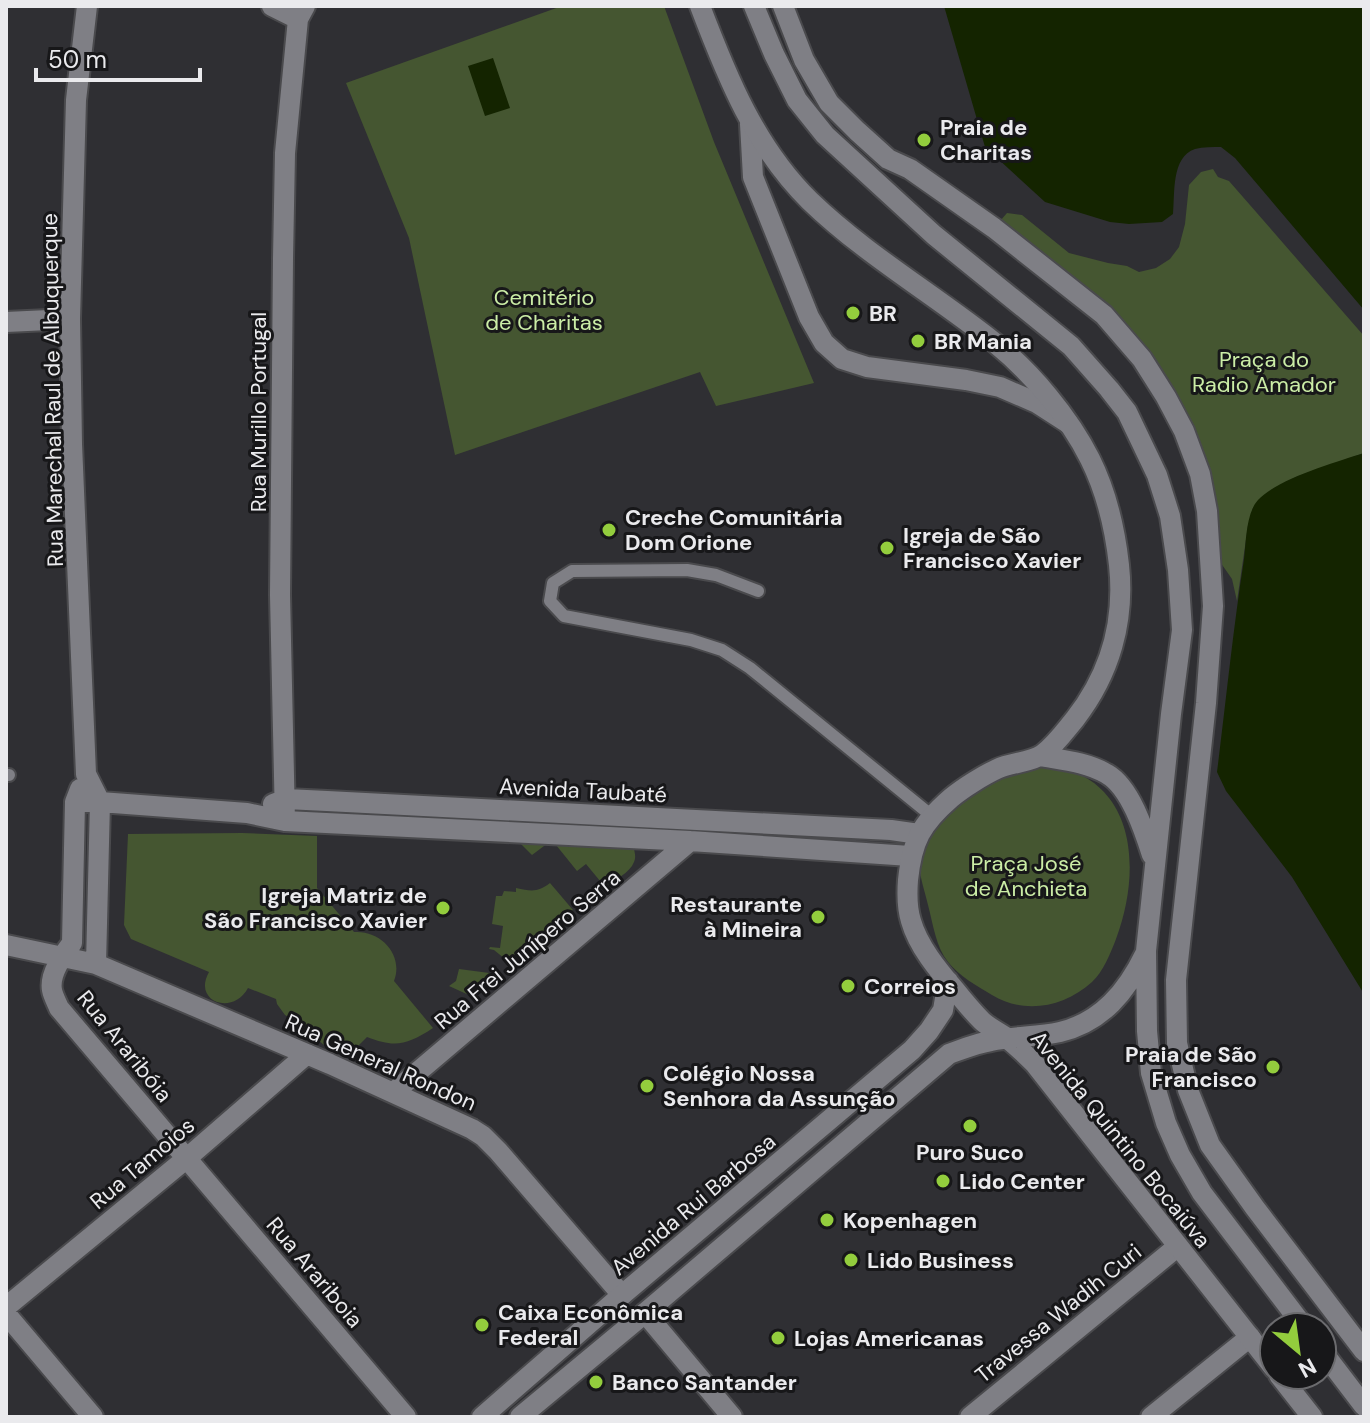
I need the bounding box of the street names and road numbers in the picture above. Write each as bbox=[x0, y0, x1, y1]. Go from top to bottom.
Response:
street label: Rua Marechal Raul de Albuquerque bbox=[35, 213, 70, 567]
street label: Rua Murillo Portugal bbox=[244, 312, 273, 512]
street label: Avenida Taubaté bbox=[498, 772, 668, 809]
street label: Rua Frei Junípero Serra bbox=[428, 863, 626, 1036]
street label: Rua Araribóia bbox=[71, 984, 179, 1108]
street label: Rua General Rondon bbox=[281, 1007, 481, 1118]
street label: Avenida Quintino Bocaiúva bbox=[1024, 1025, 1217, 1254]
street label: Rua Tamoios bbox=[84, 1111, 201, 1216]
street label: Avenida Rui Barbosa bbox=[605, 1127, 782, 1282]
street label: Rua Arariboia bbox=[260, 1211, 369, 1334]
street label: Travessa Wadih Curi bbox=[969, 1237, 1147, 1389]

